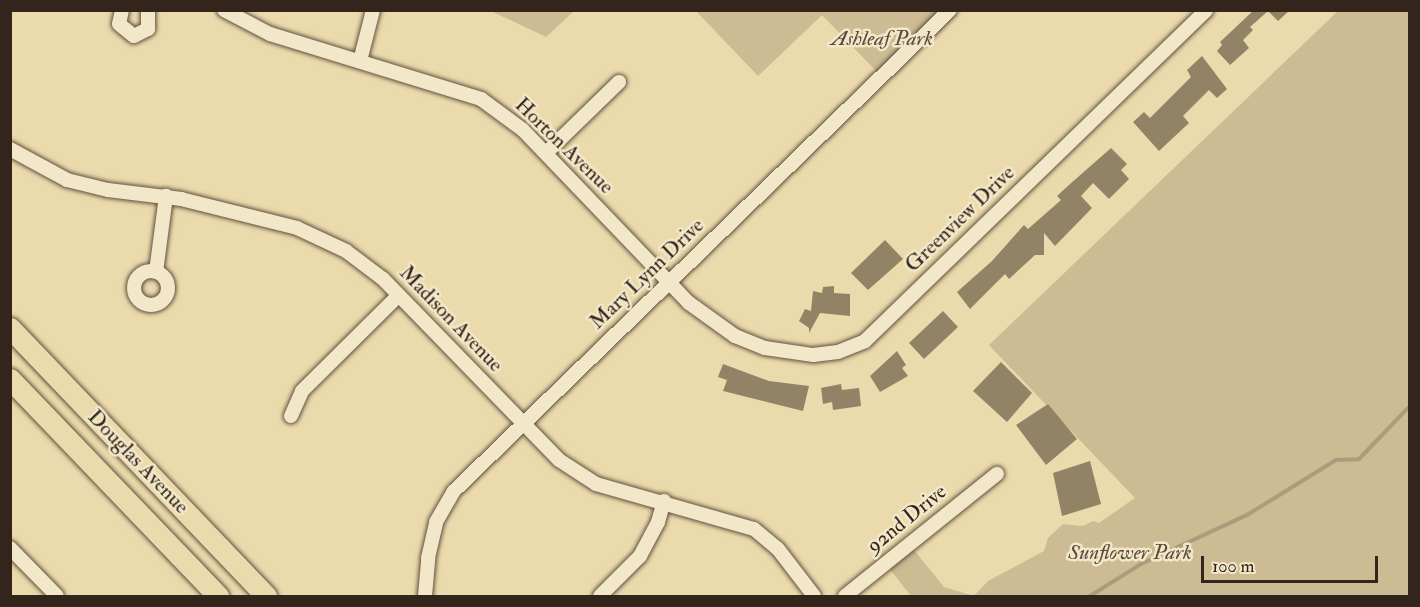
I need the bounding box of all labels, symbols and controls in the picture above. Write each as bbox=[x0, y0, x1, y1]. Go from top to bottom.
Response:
park label: Ashleaf Park bbox=[831, 26, 933, 52]
street label: Horton Avenue bbox=[509, 93, 619, 199]
street label: Greenview Drive bbox=[900, 161, 1020, 277]
street label: Mary Lynn Drive bbox=[585, 213, 709, 335]
street label: Madison Avenue bbox=[394, 261, 508, 377]
street label: Douglas Avenue bbox=[82, 405, 194, 519]
street label: 92nd Drive bbox=[862, 479, 952, 559]
park label: Sunflower Park bbox=[1068, 540, 1192, 566]
scale bar bbox=[1204, 544, 1381, 582]
text: 100 m bbox=[1212, 555, 1255, 578]

